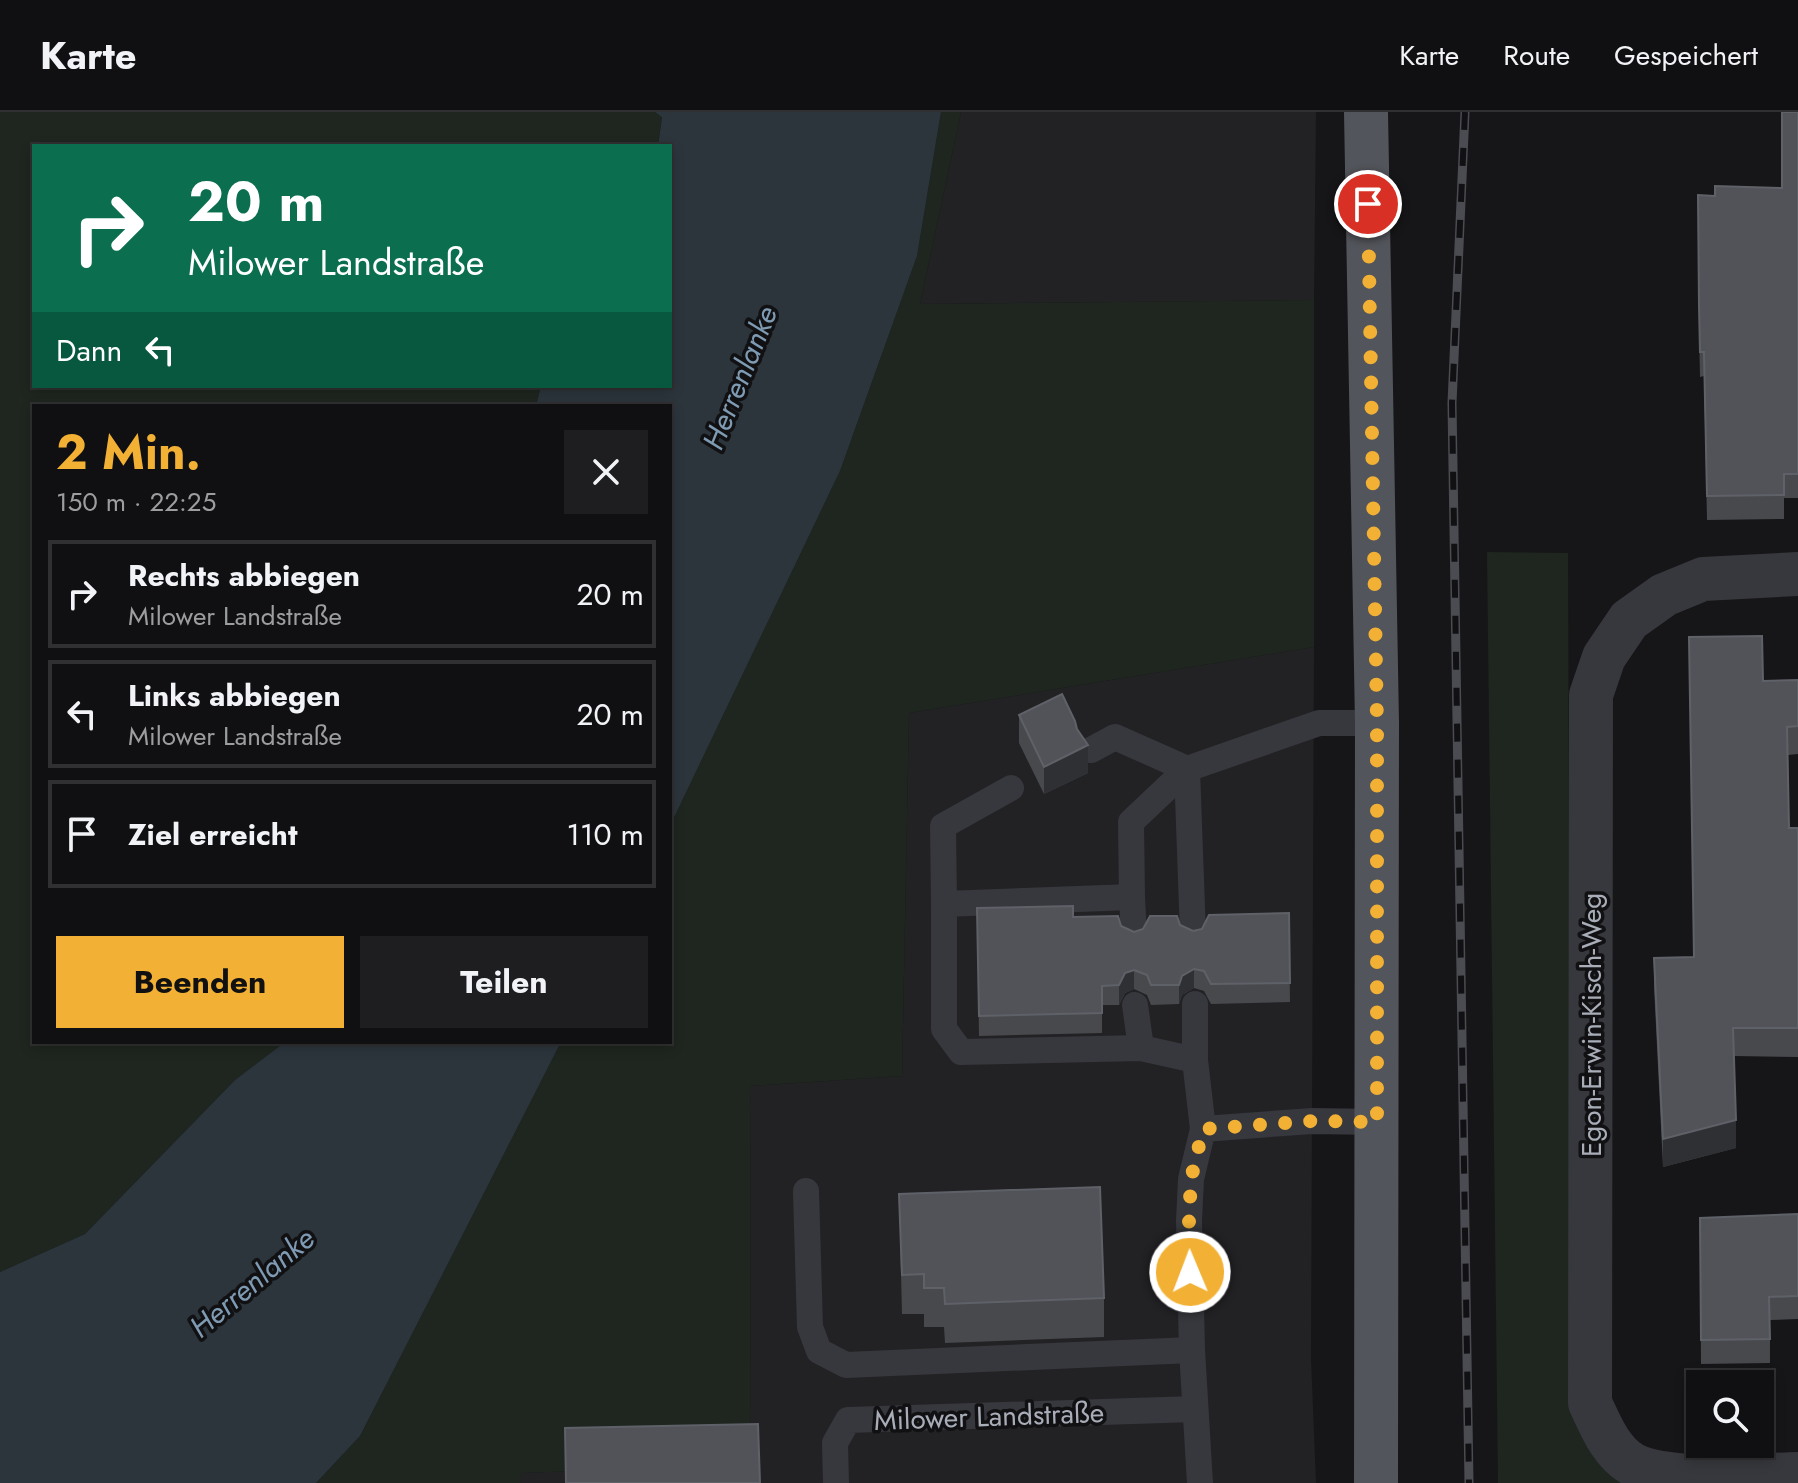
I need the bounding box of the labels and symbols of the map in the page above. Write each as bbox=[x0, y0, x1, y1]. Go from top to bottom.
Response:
pin bbox=[1334, 170, 1402, 238]
water label: Herrenlanke bbox=[691, 300, 788, 456]
street label: Egon-Erwin-Kisch-Weg bbox=[1571, 893, 1612, 1157]
water label: Herrenlanke bbox=[180, 1217, 324, 1348]
position arrow bbox=[1148, 1230, 1232, 1314]
street label: Milower Landstraße bbox=[873, 1392, 1105, 1441]

